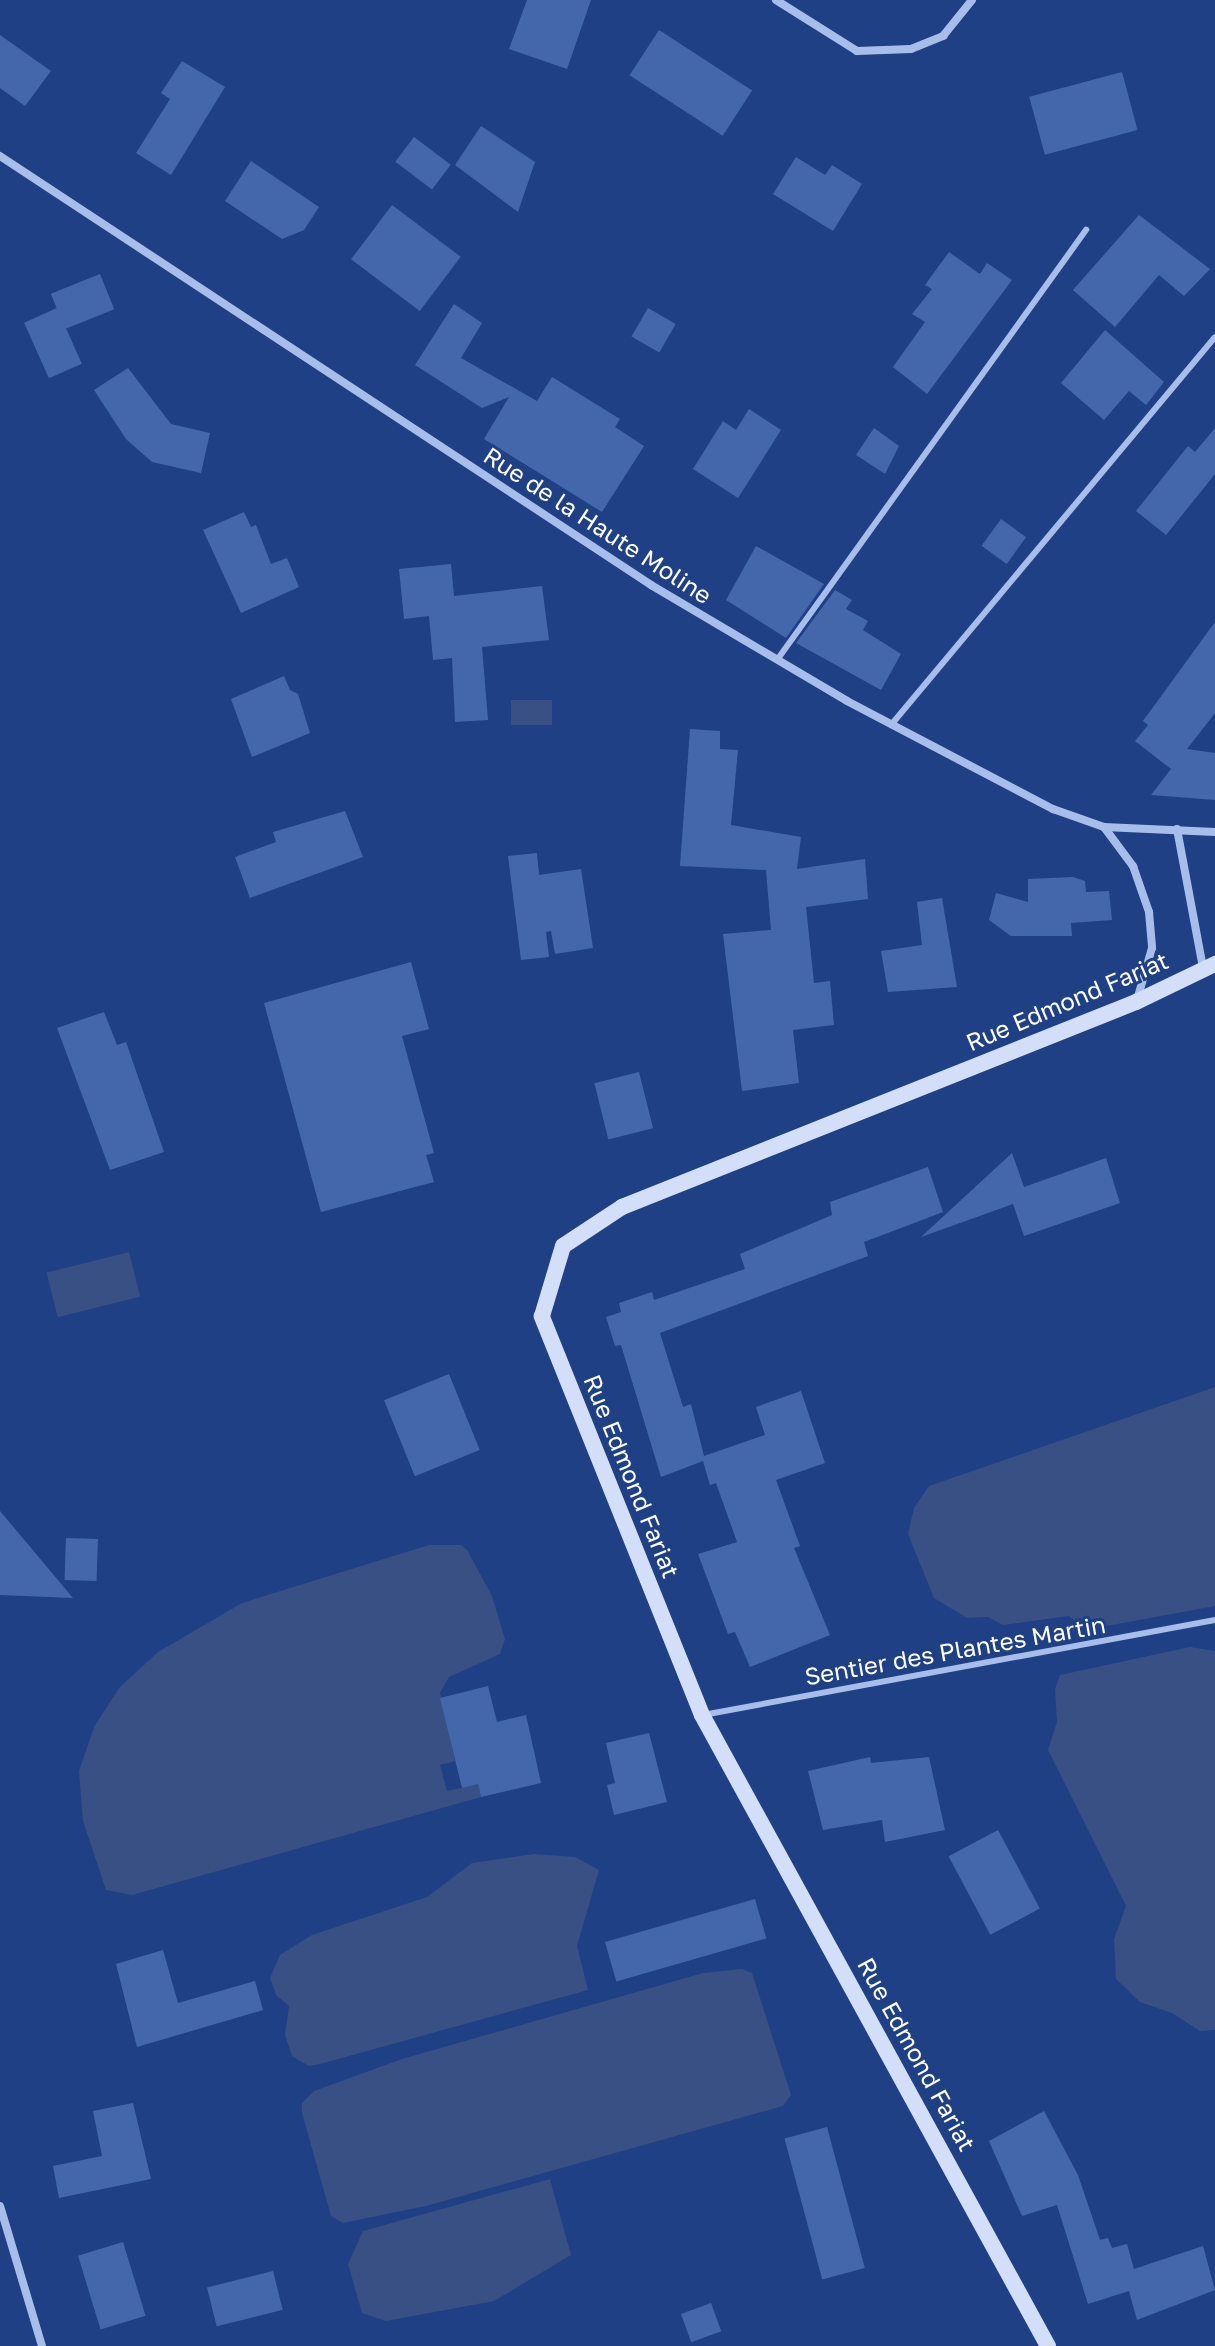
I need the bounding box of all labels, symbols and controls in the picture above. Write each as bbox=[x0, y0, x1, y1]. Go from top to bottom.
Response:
street label: Rue de la Haute Moline bbox=[479, 441, 717, 609]
street label: Rue Edmond Fariat bbox=[962, 945, 1172, 1057]
street label: Rue Edmond Fariat bbox=[578, 1370, 686, 1582]
street label: Sentier des Plantes Martin bbox=[802, 1609, 1108, 1691]
street label: Rue Edmond Fariat bbox=[852, 1952, 982, 2156]

